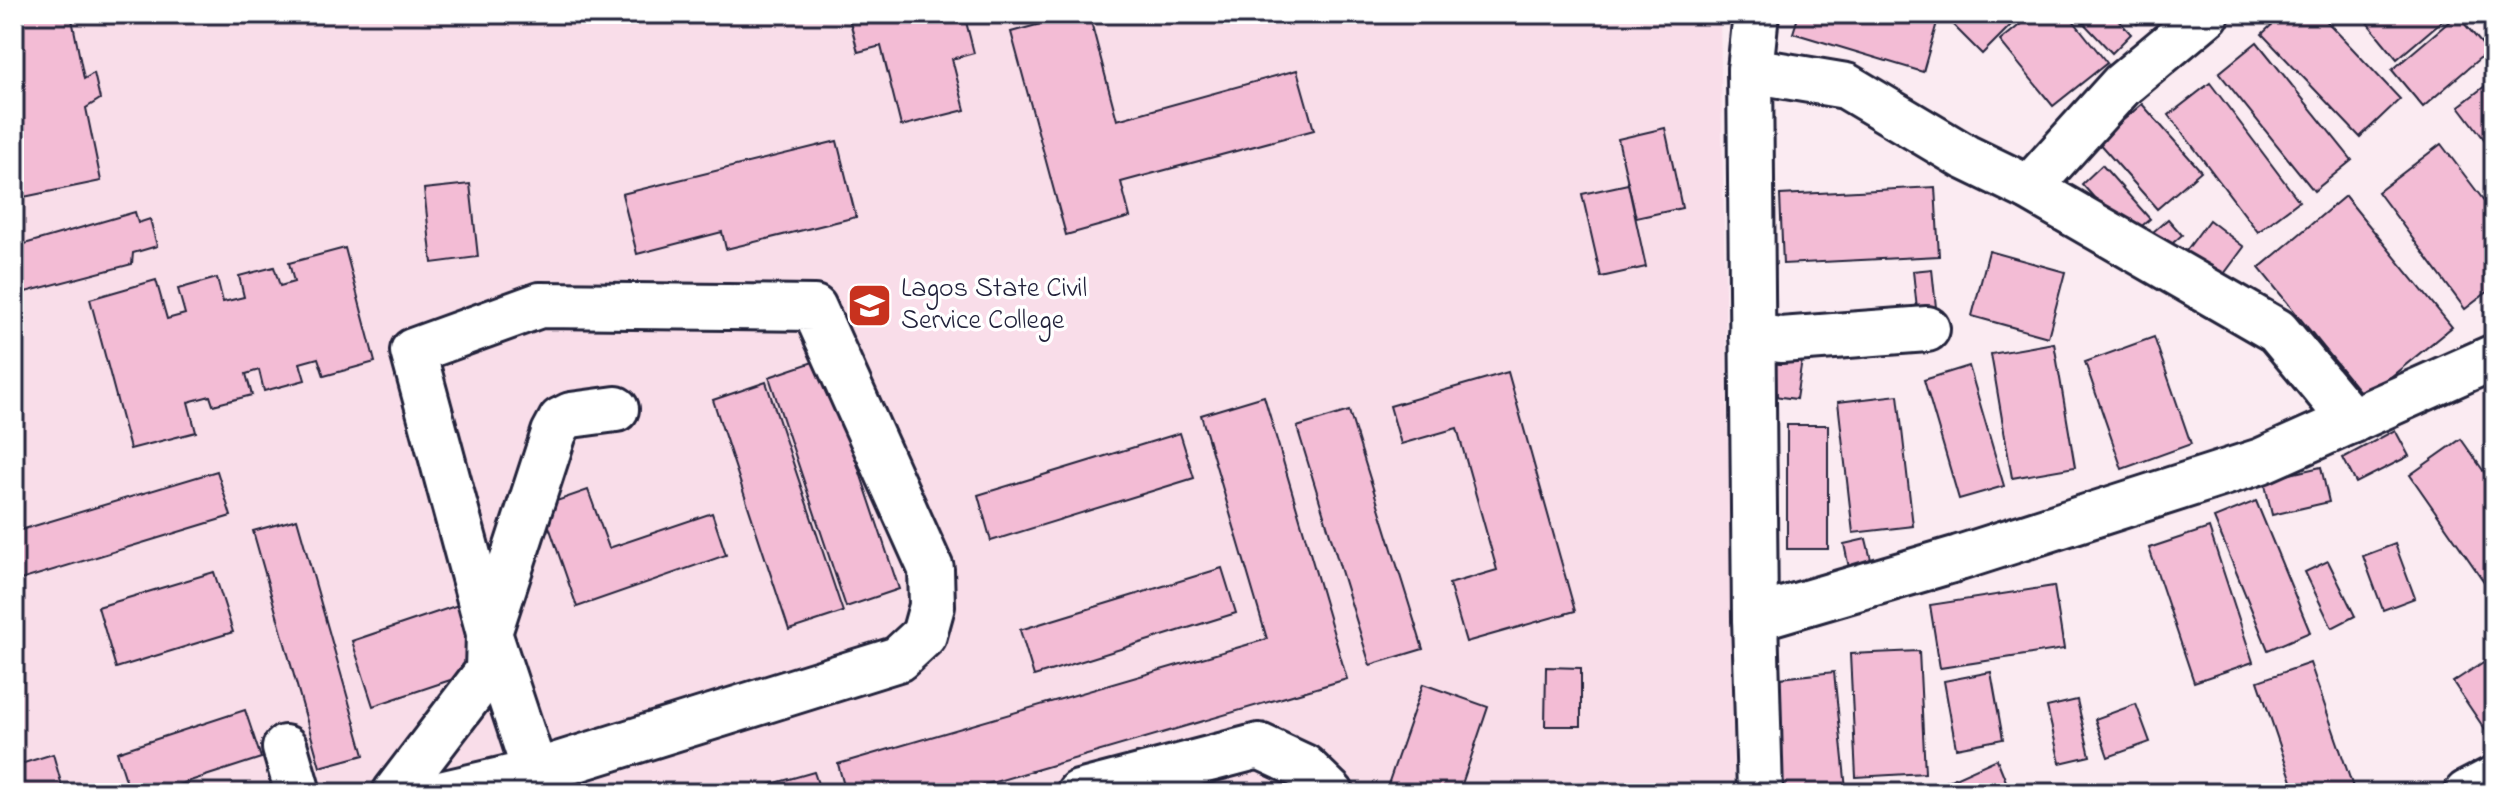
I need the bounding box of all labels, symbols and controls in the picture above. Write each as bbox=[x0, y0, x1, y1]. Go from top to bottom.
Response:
place label: Lagos State Civil Service College bbox=[901, 269, 1087, 342]
school or university icon: Lagos State Civil Service College bbox=[846, 281, 894, 329]

